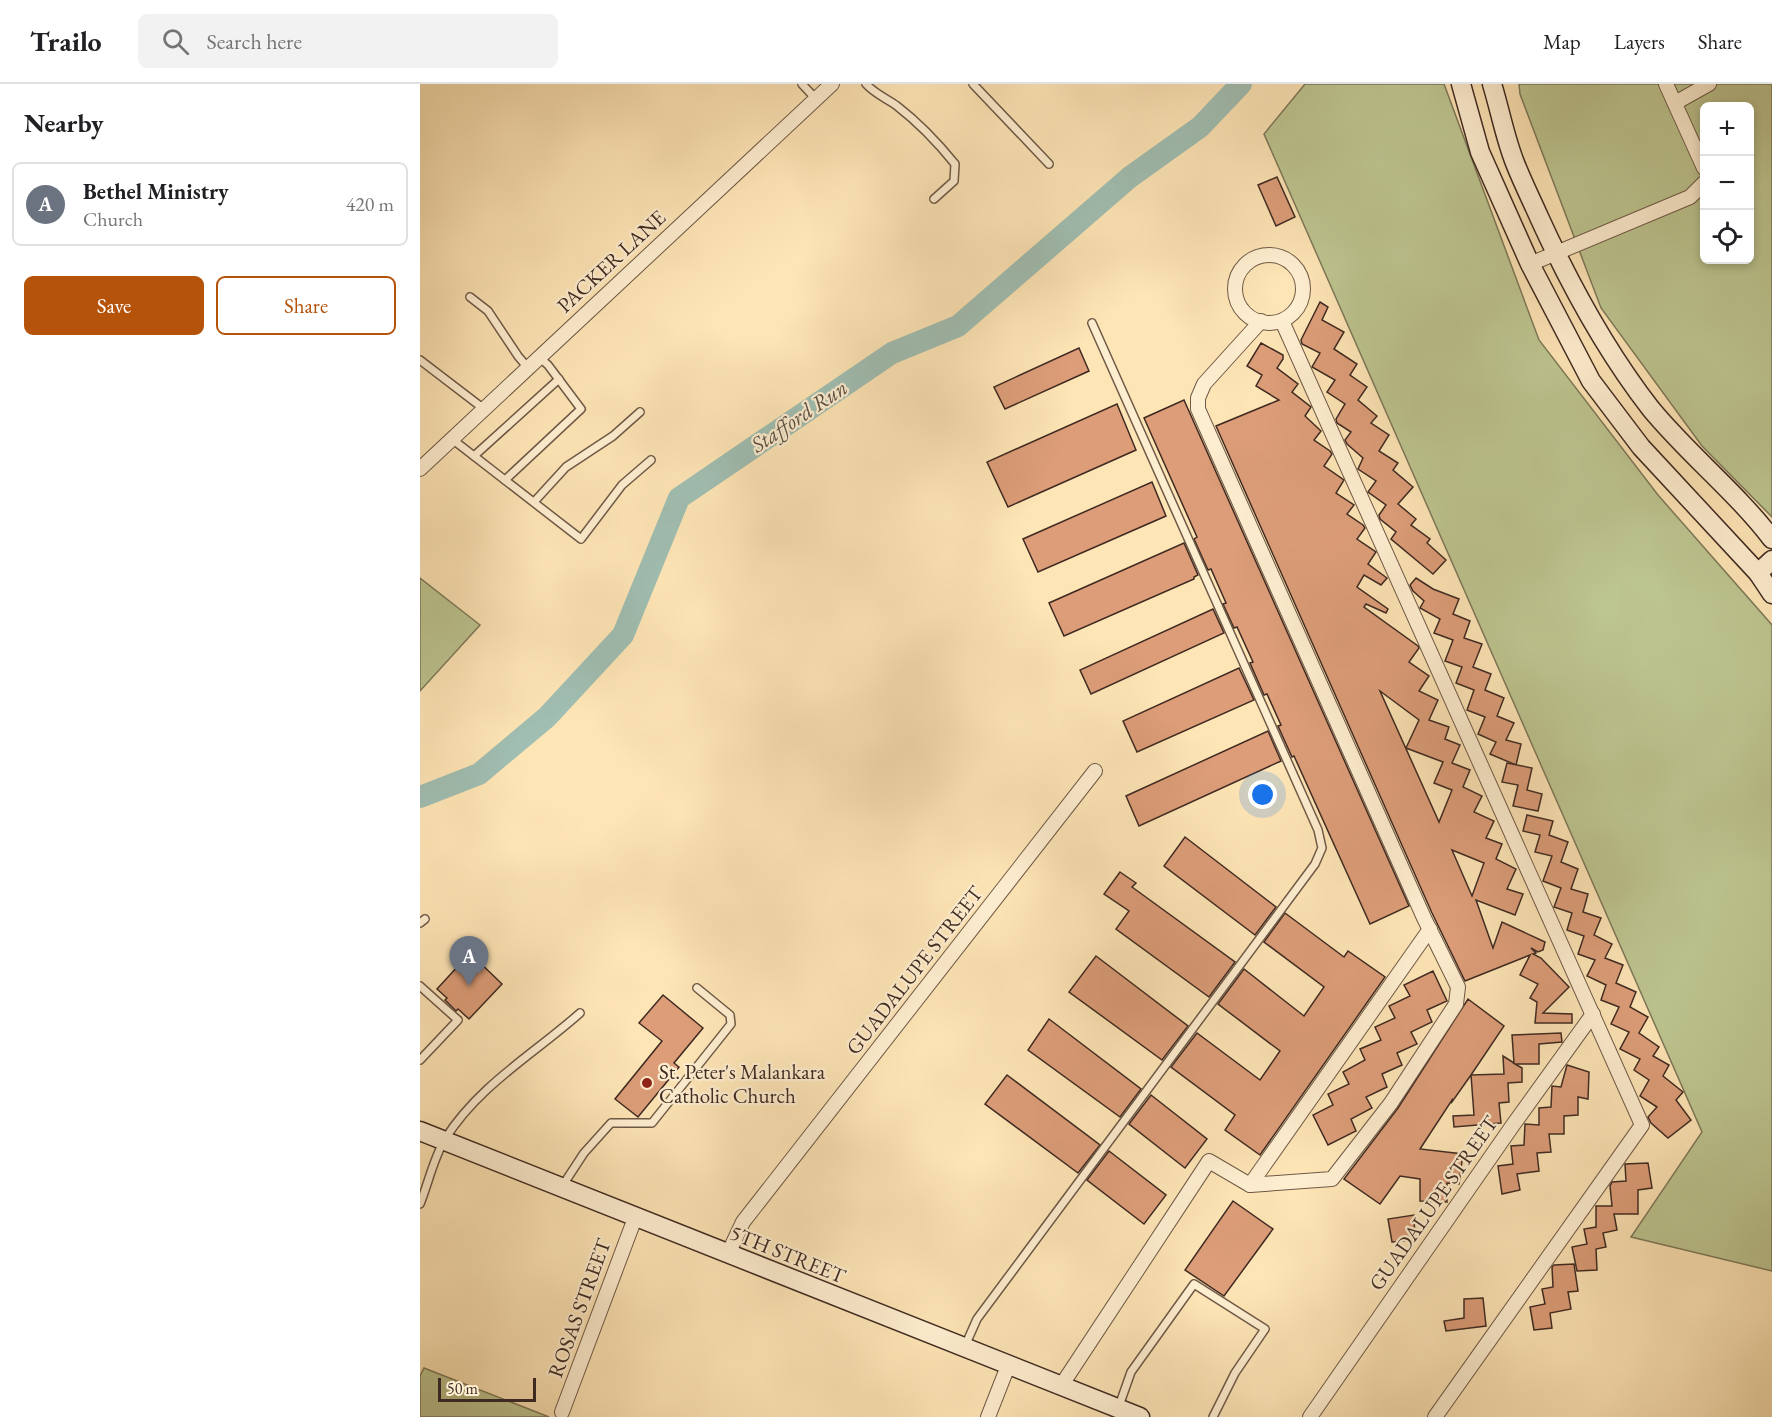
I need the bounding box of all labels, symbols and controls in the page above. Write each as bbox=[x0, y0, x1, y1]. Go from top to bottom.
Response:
search box bbox=[138, 14, 558, 68]
text: Trailo bbox=[30, 23, 102, 59]
icon: search bbox=[159, 25, 192, 58]
text: Search here bbox=[207, 27, 302, 56]
text: Map bbox=[1543, 28, 1581, 55]
text: Layers bbox=[1614, 28, 1665, 55]
text: Share bbox=[1698, 28, 1742, 55]
map controls bbox=[1700, 102, 1754, 264]
button: + bbox=[1700, 102, 1754, 156]
text: Nearby bbox=[24, 106, 104, 140]
button: − bbox=[1700, 156, 1754, 210]
text: Bethel Ministry bbox=[83, 177, 229, 206]
text: A bbox=[38, 191, 53, 217]
text: 420 m bbox=[346, 191, 394, 217]
street label: PACKER LANE bbox=[551, 204, 671, 318]
text: Church bbox=[83, 206, 143, 232]
button: locate bbox=[1700, 210, 1754, 264]
button: Save bbox=[24, 276, 204, 335]
button: Share bbox=[216, 276, 396, 335]
water label: Stafford Run bbox=[744, 373, 853, 460]
your location bbox=[1248, 780, 1277, 809]
street label: GUADALUPE STREET bbox=[840, 879, 989, 1060]
pin: A bbox=[449, 936, 488, 986]
place label: St. Peter's Malankara Catholic Church bbox=[659, 1058, 826, 1109]
marker: St. Peter's Malankara Catholic Church bbox=[640, 1076, 654, 1090]
street label: GUADALUPE STREET bbox=[1363, 1110, 1504, 1296]
street label: 5TH STREET bbox=[726, 1219, 850, 1290]
street label: ROSAS STREET bbox=[541, 1234, 617, 1381]
scale bar bbox=[438, 1375, 536, 1402]
text: 50 m bbox=[447, 1378, 478, 1399]

